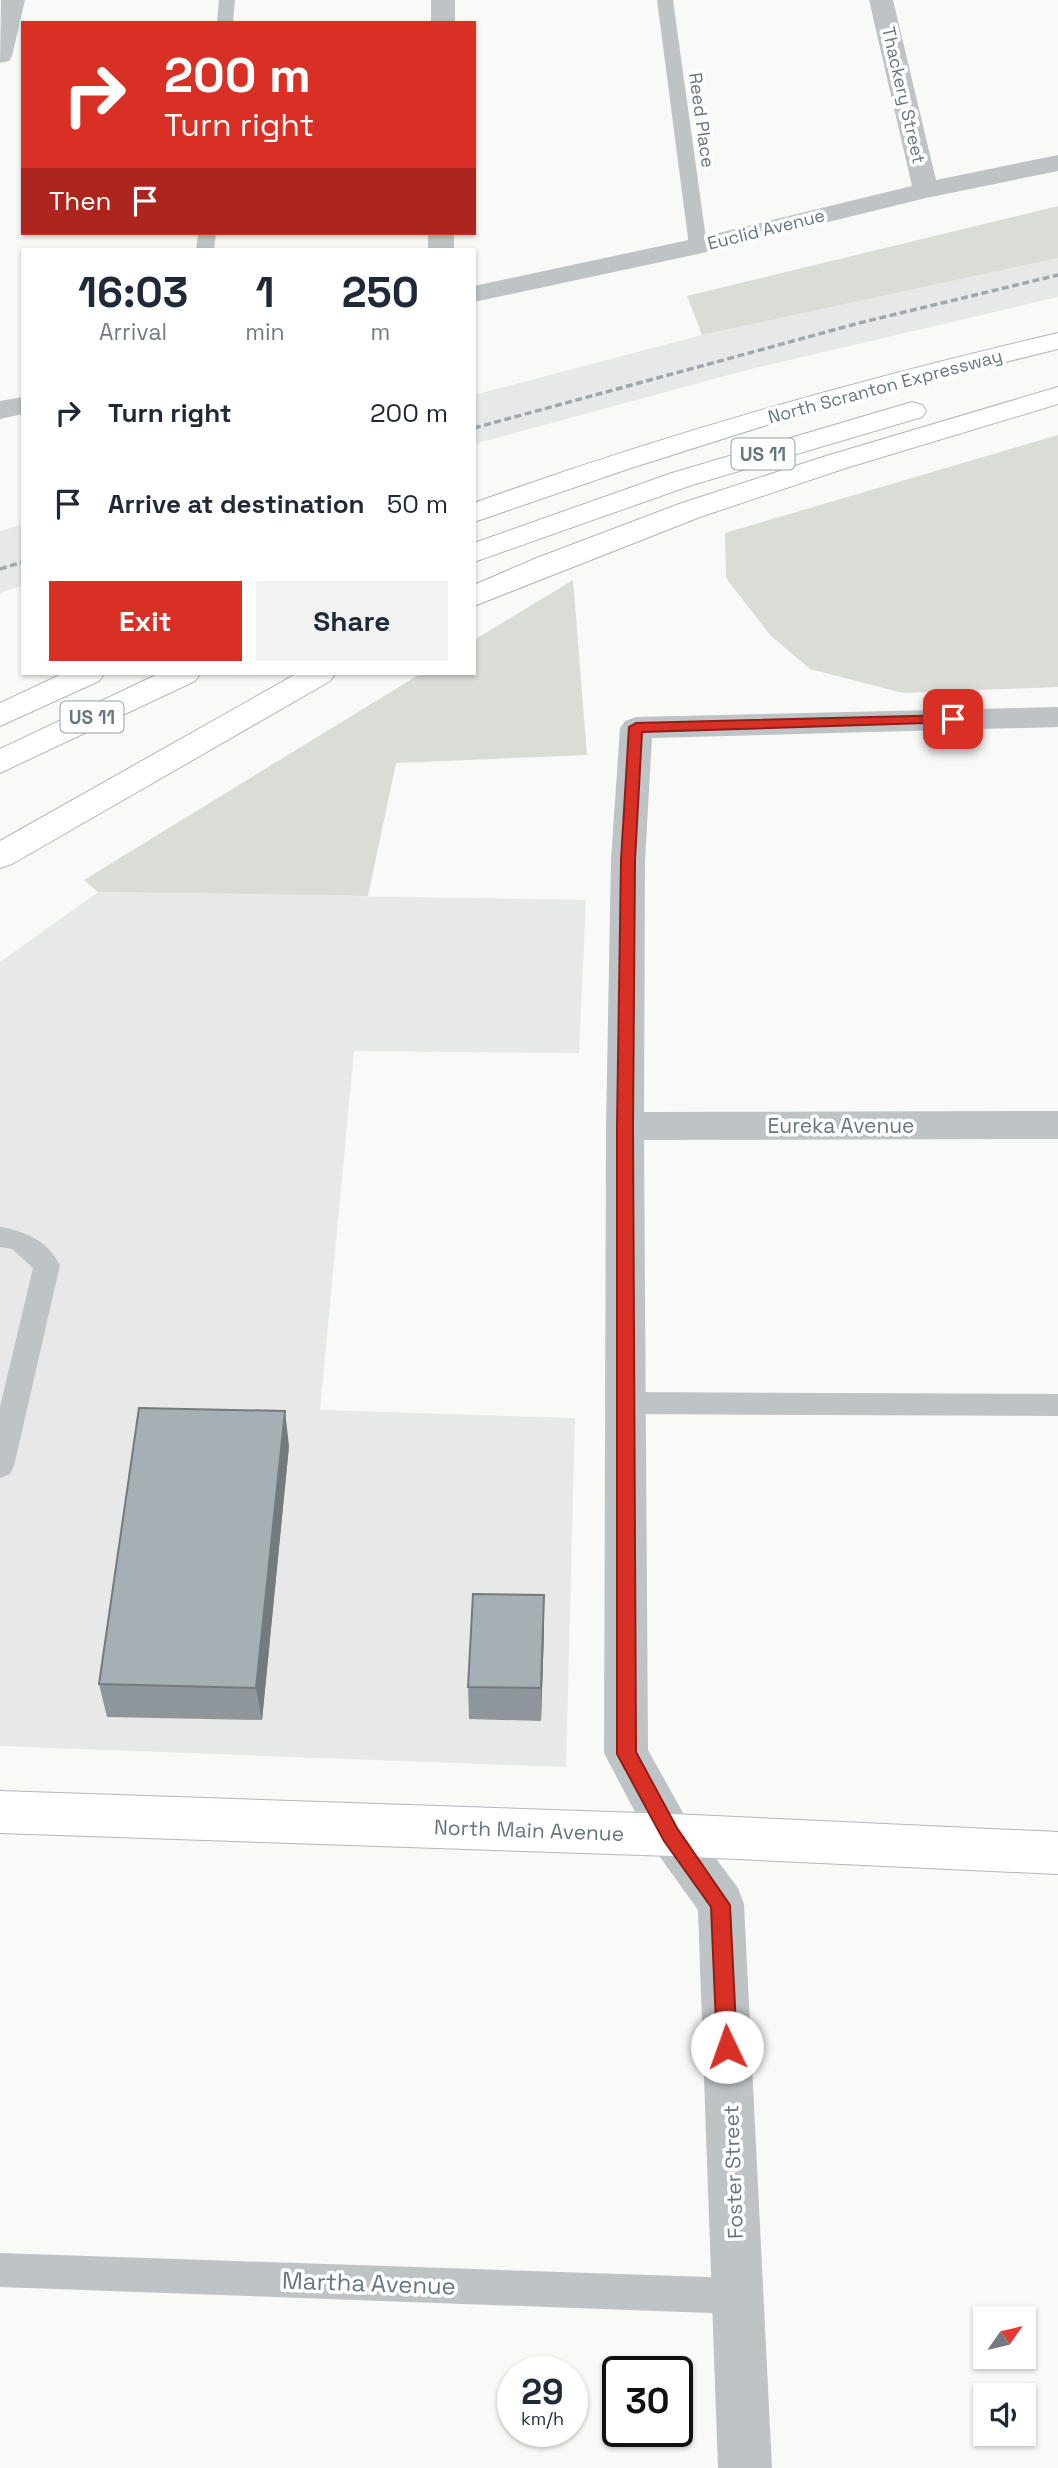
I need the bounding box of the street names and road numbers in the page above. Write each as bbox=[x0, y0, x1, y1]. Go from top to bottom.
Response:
street label: Thackery Street bbox=[877, 24, 931, 166]
street label: Reed Place bbox=[684, 71, 720, 169]
street label: Euclid Avenue bbox=[705, 203, 827, 255]
street label: North Scranton Expressway bbox=[765, 344, 1005, 428]
road number: US 11 bbox=[732, 438, 794, 470]
road number: US 11 bbox=[60, 702, 124, 732]
street label: Eureka Avenue bbox=[767, 1112, 915, 1139]
street label: North Main Avenue bbox=[433, 1813, 625, 1847]
street label: Foster Street bbox=[717, 2104, 749, 2240]
street label: Martha Avenue bbox=[282, 2264, 456, 2302]

